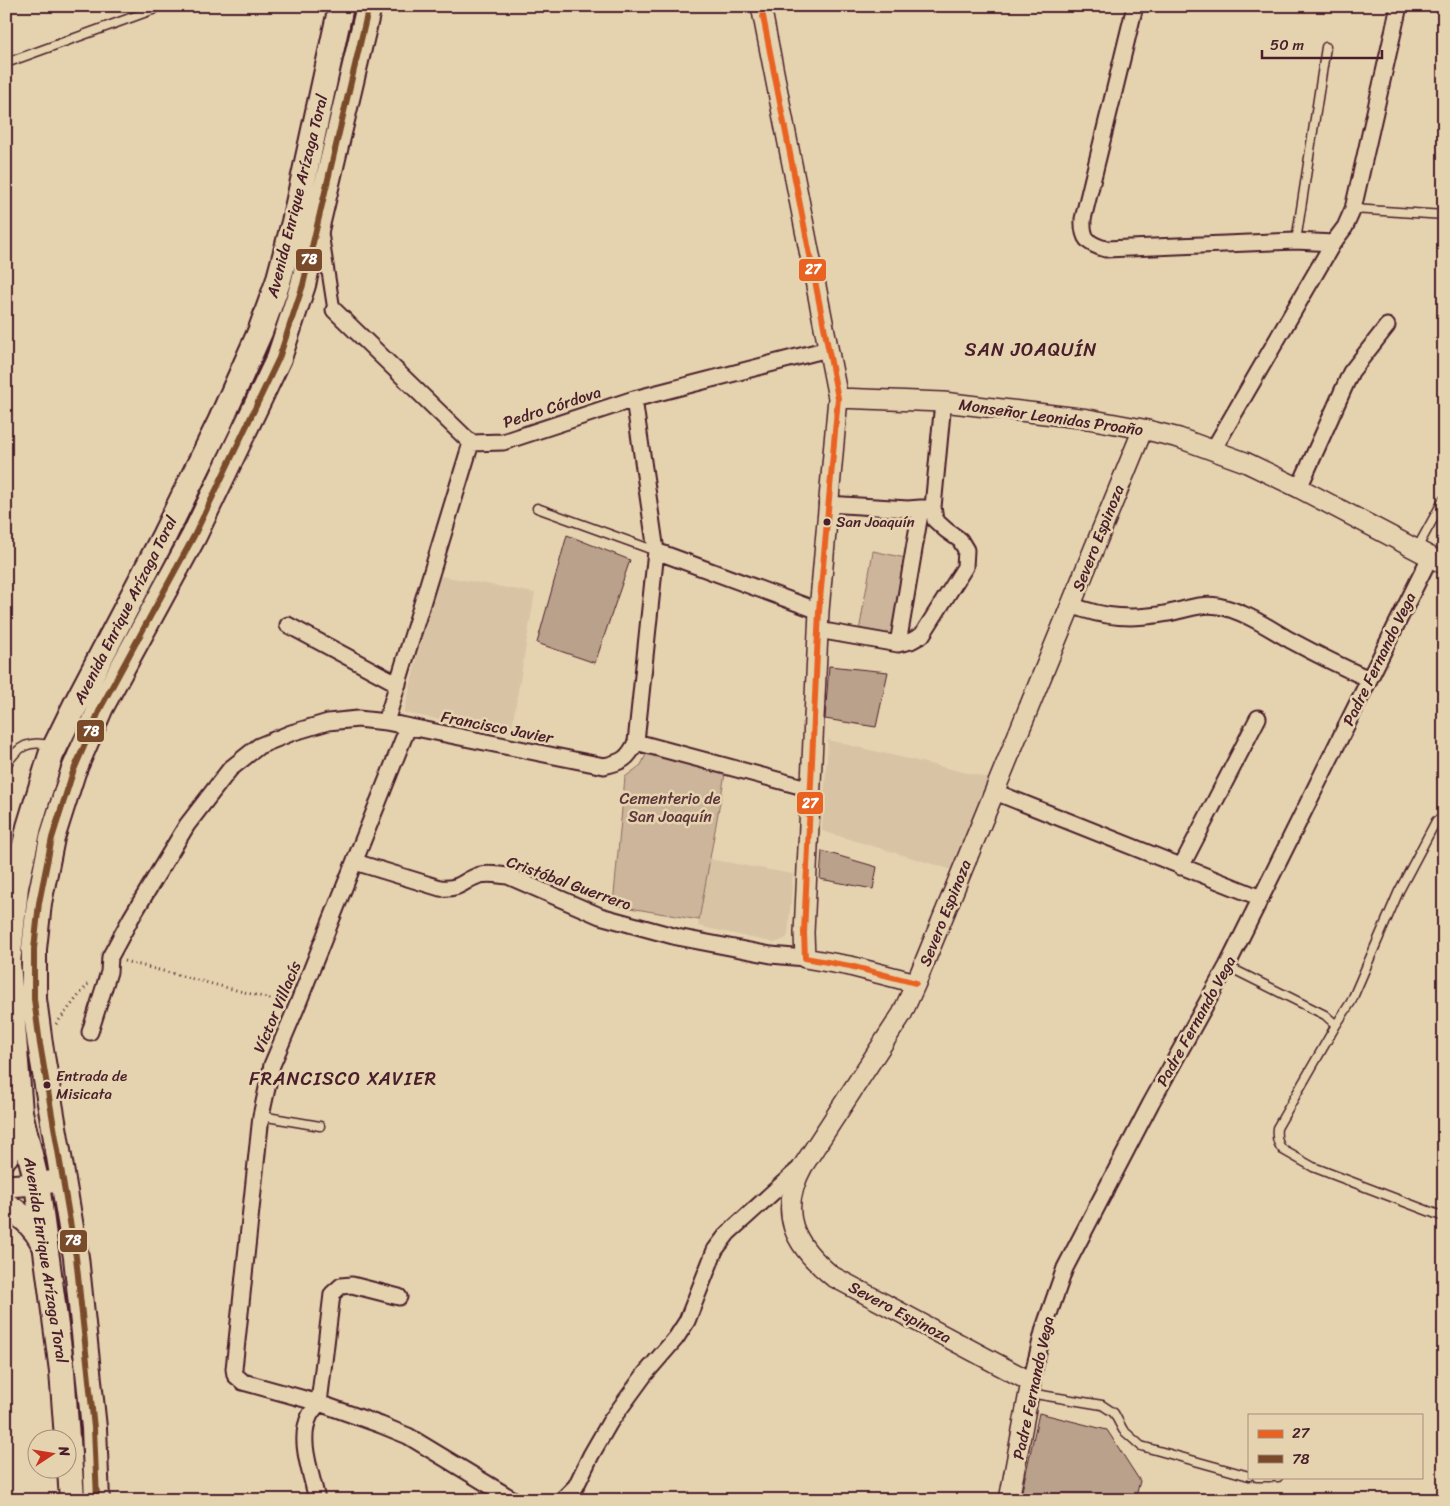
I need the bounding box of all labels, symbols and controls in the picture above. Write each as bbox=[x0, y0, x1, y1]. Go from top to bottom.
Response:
scale bar bbox=[1262, 28, 1382, 60]
text: 50 m bbox=[1270, 32, 1305, 58]
street label: Avenida Enrique Arízaga Toral bbox=[257, 91, 336, 302]
text: 78 bbox=[301, 247, 318, 272]
line badge: 78 bbox=[295, 248, 323, 272]
text: 27 bbox=[804, 257, 822, 282]
line badge: 27 bbox=[798, 258, 827, 282]
district label: SAN JOAQUÍN bbox=[965, 333, 1097, 366]
street label: Pedro Córdova bbox=[499, 377, 605, 437]
street label: Monseñor Leonidas Proaño bbox=[957, 390, 1145, 444]
street label: Severo Espinoza bbox=[1063, 480, 1133, 596]
place label: San Joaquín bbox=[836, 509, 915, 535]
street label: Avenida Enrique Arízaga Toral bbox=[64, 510, 185, 710]
marker: San Joaquín bbox=[822, 517, 832, 527]
street label: Padre Fernando Vega bbox=[1334, 587, 1424, 731]
street label: Francisco Javier bbox=[439, 702, 557, 752]
line badge: 78 bbox=[76, 719, 105, 743]
text: 78 bbox=[83, 719, 100, 744]
park label: Cementerio de San Joaquín bbox=[620, 784, 721, 831]
line badge: 27 bbox=[796, 791, 824, 815]
text: 27 bbox=[801, 791, 819, 816]
street label: Cristóbal Guerrero bbox=[502, 847, 636, 919]
street label: Severo Espinoza bbox=[910, 855, 980, 971]
street label: Padre Fernando Vega bbox=[1148, 950, 1244, 1092]
street label: Víctor Villacís bbox=[245, 956, 310, 1058]
district label: FRANCISCO XAVIER bbox=[249, 1062, 437, 1095]
place label: Entrada de Misicata bbox=[56, 1063, 127, 1107]
marker: Entrada de Misicata bbox=[42, 1080, 52, 1090]
street label: Avenida Enrique Arízaga Toral bbox=[15, 1154, 77, 1366]
text: 78 bbox=[65, 1228, 82, 1253]
line badge: 78 bbox=[59, 1229, 88, 1253]
street label: Severo Espinoza bbox=[843, 1273, 957, 1351]
street label: Padre Fernando Vega bbox=[1004, 1313, 1062, 1463]
legend bbox=[1248, 1414, 1422, 1478]
text: 27 bbox=[1292, 1420, 1311, 1446]
north arrow bbox=[28, 1428, 78, 1478]
text: N bbox=[51, 1443, 78, 1459]
text: 78 bbox=[1292, 1446, 1310, 1472]

